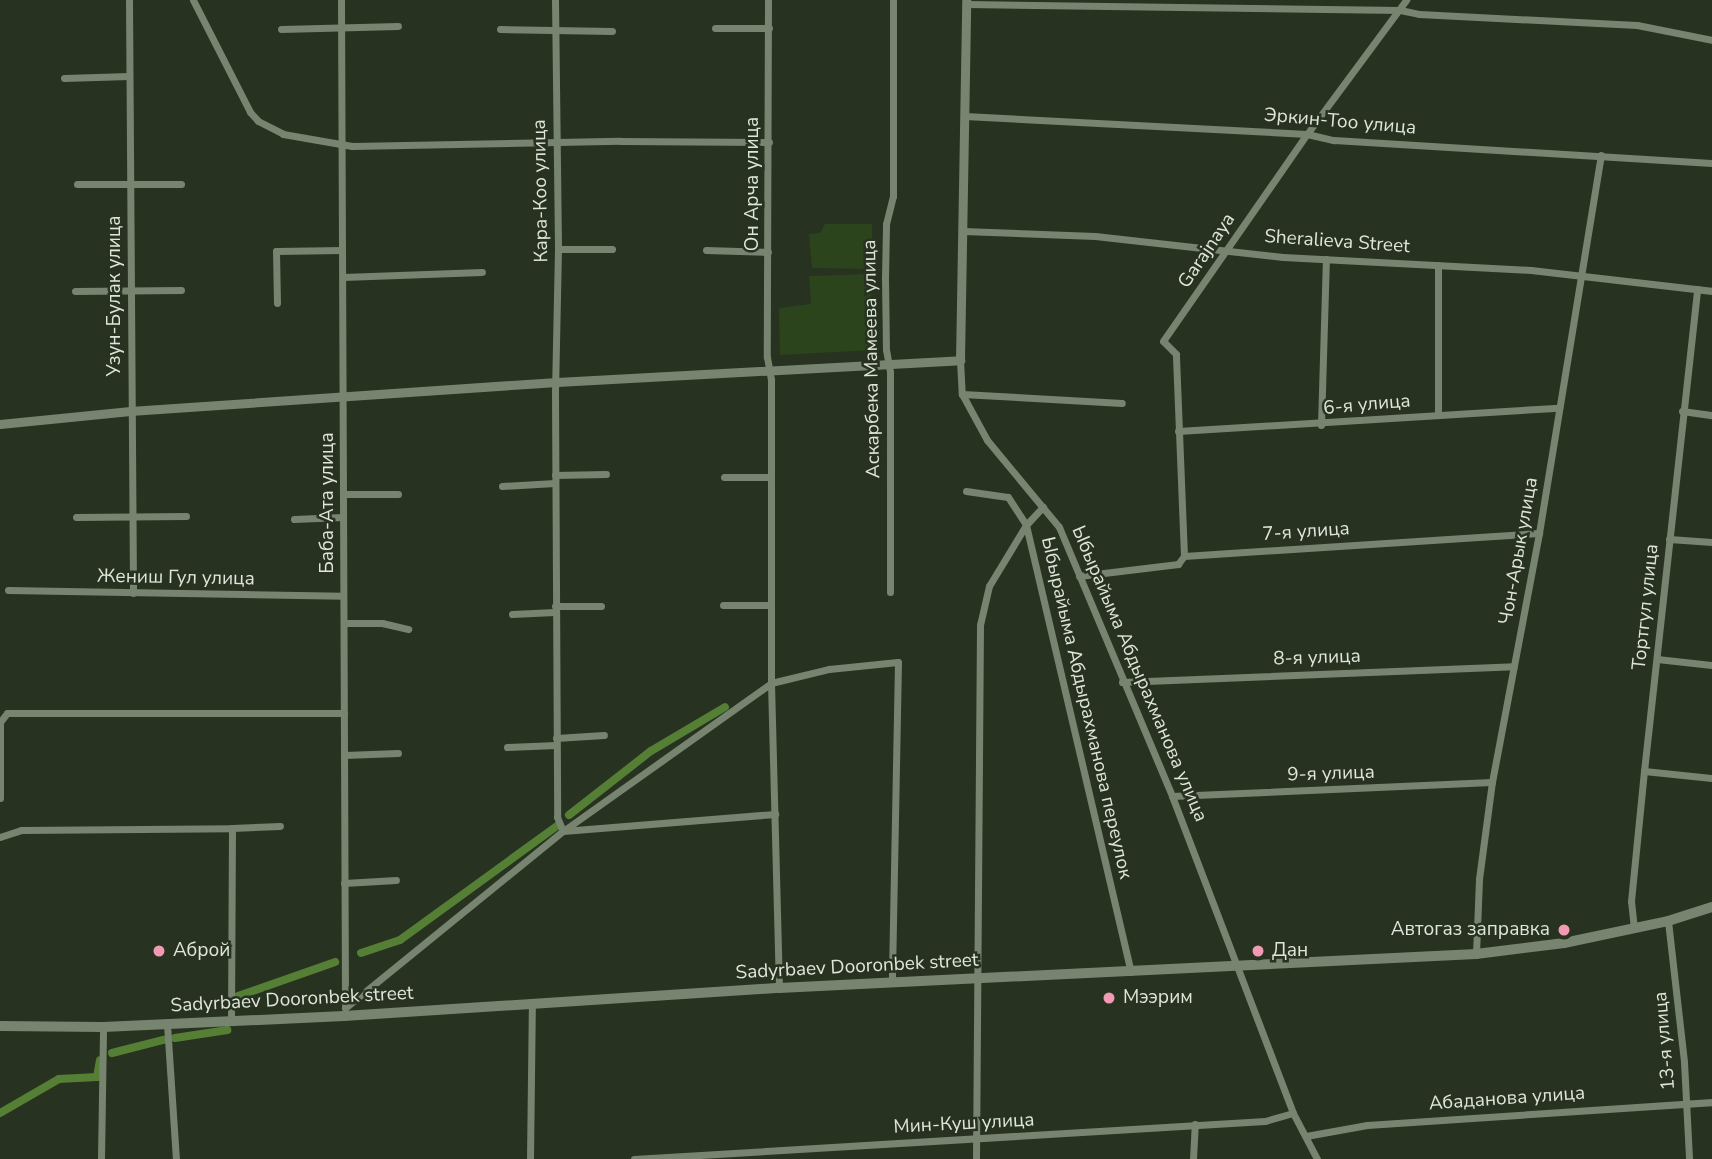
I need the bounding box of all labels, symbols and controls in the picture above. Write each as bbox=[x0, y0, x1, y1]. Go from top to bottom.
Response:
street label: Эркин-Тоо улица bbox=[1263, 104, 1417, 140]
street label: Он Арча улица bbox=[742, 117, 764, 251]
street label: Кара-Коо улица bbox=[528, 119, 554, 263]
street label: Garajnaya bbox=[1174, 209, 1240, 293]
street label: Узун-Булак улица bbox=[104, 215, 126, 377]
street label: Sheralieva Street bbox=[1263, 226, 1411, 258]
street label: Аскарбека Мамеева улица bbox=[859, 240, 885, 478]
street label: 6-я улица bbox=[1322, 390, 1412, 420]
street label: Баба-Ата улица bbox=[317, 432, 339, 574]
street label: Чон-Арык улица bbox=[1495, 475, 1543, 627]
street label: 7-я улица bbox=[1262, 518, 1350, 546]
street label: Ыбырайыма Абдырахманова улица bbox=[1066, 523, 1212, 825]
street label: Ыбырайыма Абдырахманова переулок bbox=[1036, 535, 1136, 881]
street label: Тортгул улица bbox=[1628, 543, 1664, 671]
street label: Жениш Гул улица bbox=[97, 565, 255, 591]
street label: 8-я улица bbox=[1273, 645, 1361, 671]
street label: 9-я улица bbox=[1287, 761, 1375, 787]
place label: Автогаз заправка bbox=[1391, 919, 1550, 941]
marker: Автогаз заправка bbox=[1556, 922, 1572, 938]
place label: Аброй bbox=[173, 940, 230, 962]
place label: Дан bbox=[1272, 940, 1308, 962]
marker: Аброй bbox=[151, 943, 167, 959]
marker: Дан bbox=[1250, 943, 1266, 959]
street label: Sadyrbaev Dooronbek street bbox=[735, 949, 979, 985]
street label: Sadyrbaev Dooronbek street bbox=[170, 982, 414, 1018]
place label: Мээрим bbox=[1123, 987, 1193, 1009]
marker: Мээрим bbox=[1101, 990, 1117, 1006]
street label: 13-я улица bbox=[1649, 991, 1681, 1091]
street label: Абаданова улица bbox=[1428, 1082, 1586, 1116]
street label: Мин-Куш улица bbox=[893, 1109, 1035, 1139]

